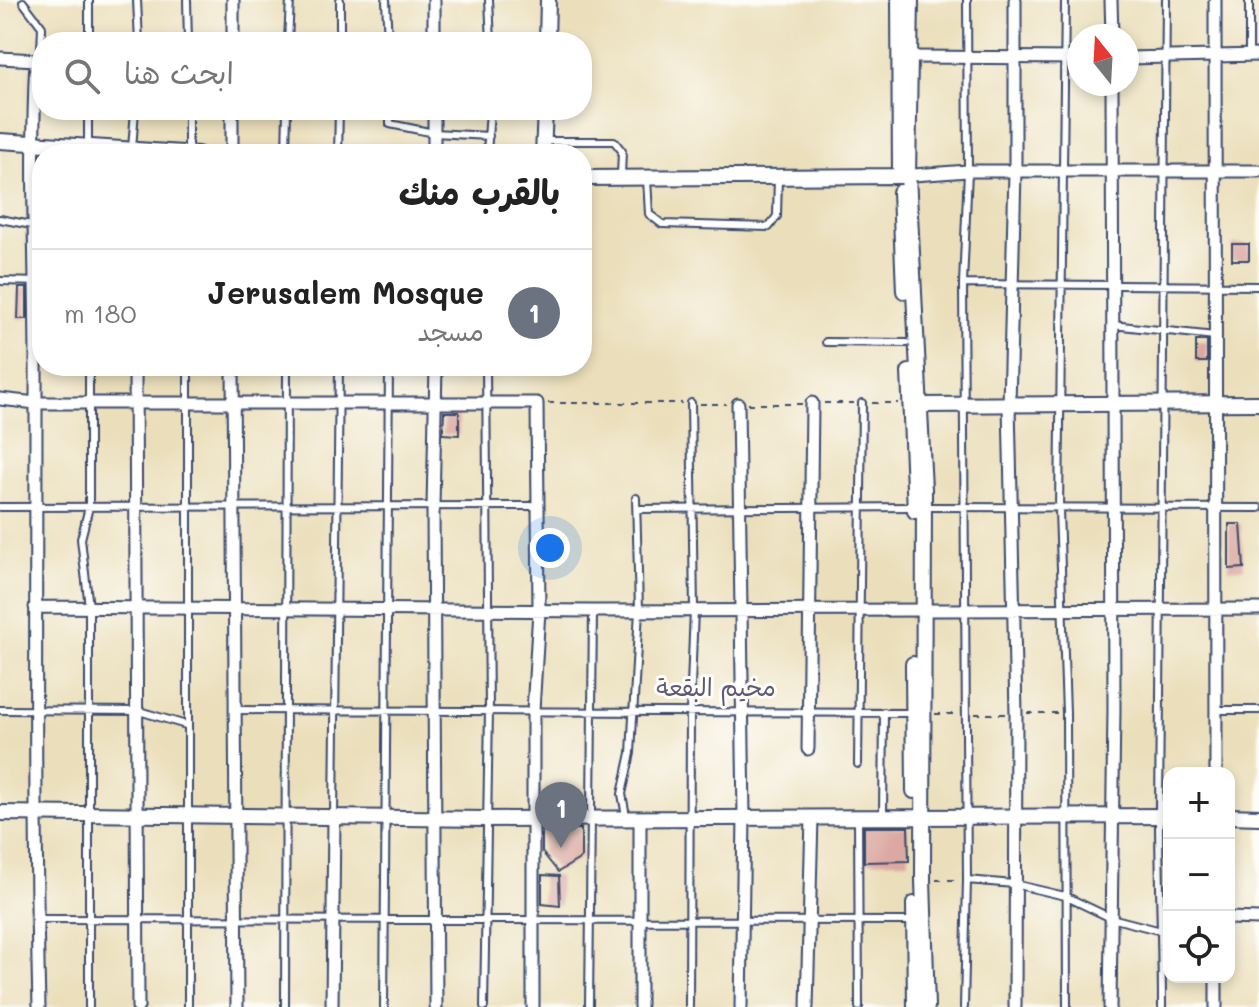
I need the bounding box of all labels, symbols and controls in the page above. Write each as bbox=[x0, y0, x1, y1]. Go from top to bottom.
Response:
north arrow bbox=[1067, 24, 1139, 96]
search box bbox=[32, 32, 592, 120]
text: ابحث هنا bbox=[124, 52, 234, 92]
icon: search bbox=[60, 54, 104, 98]
text: بالقرب منك bbox=[399, 169, 560, 214]
text: Jerusalem Mosque bbox=[207, 272, 484, 312]
text: 180 m bbox=[64, 296, 136, 330]
text: 1 bbox=[528, 296, 540, 330]
text: مسجد bbox=[417, 314, 484, 348]
your location bbox=[530, 528, 570, 568]
district label: مخيم البقعة bbox=[656, 671, 776, 706]
map controls bbox=[1163, 767, 1235, 983]
button: + bbox=[1163, 767, 1235, 839]
pin: 1 bbox=[535, 782, 587, 848]
button: − bbox=[1163, 839, 1235, 911]
button: locate bbox=[1163, 911, 1235, 983]

